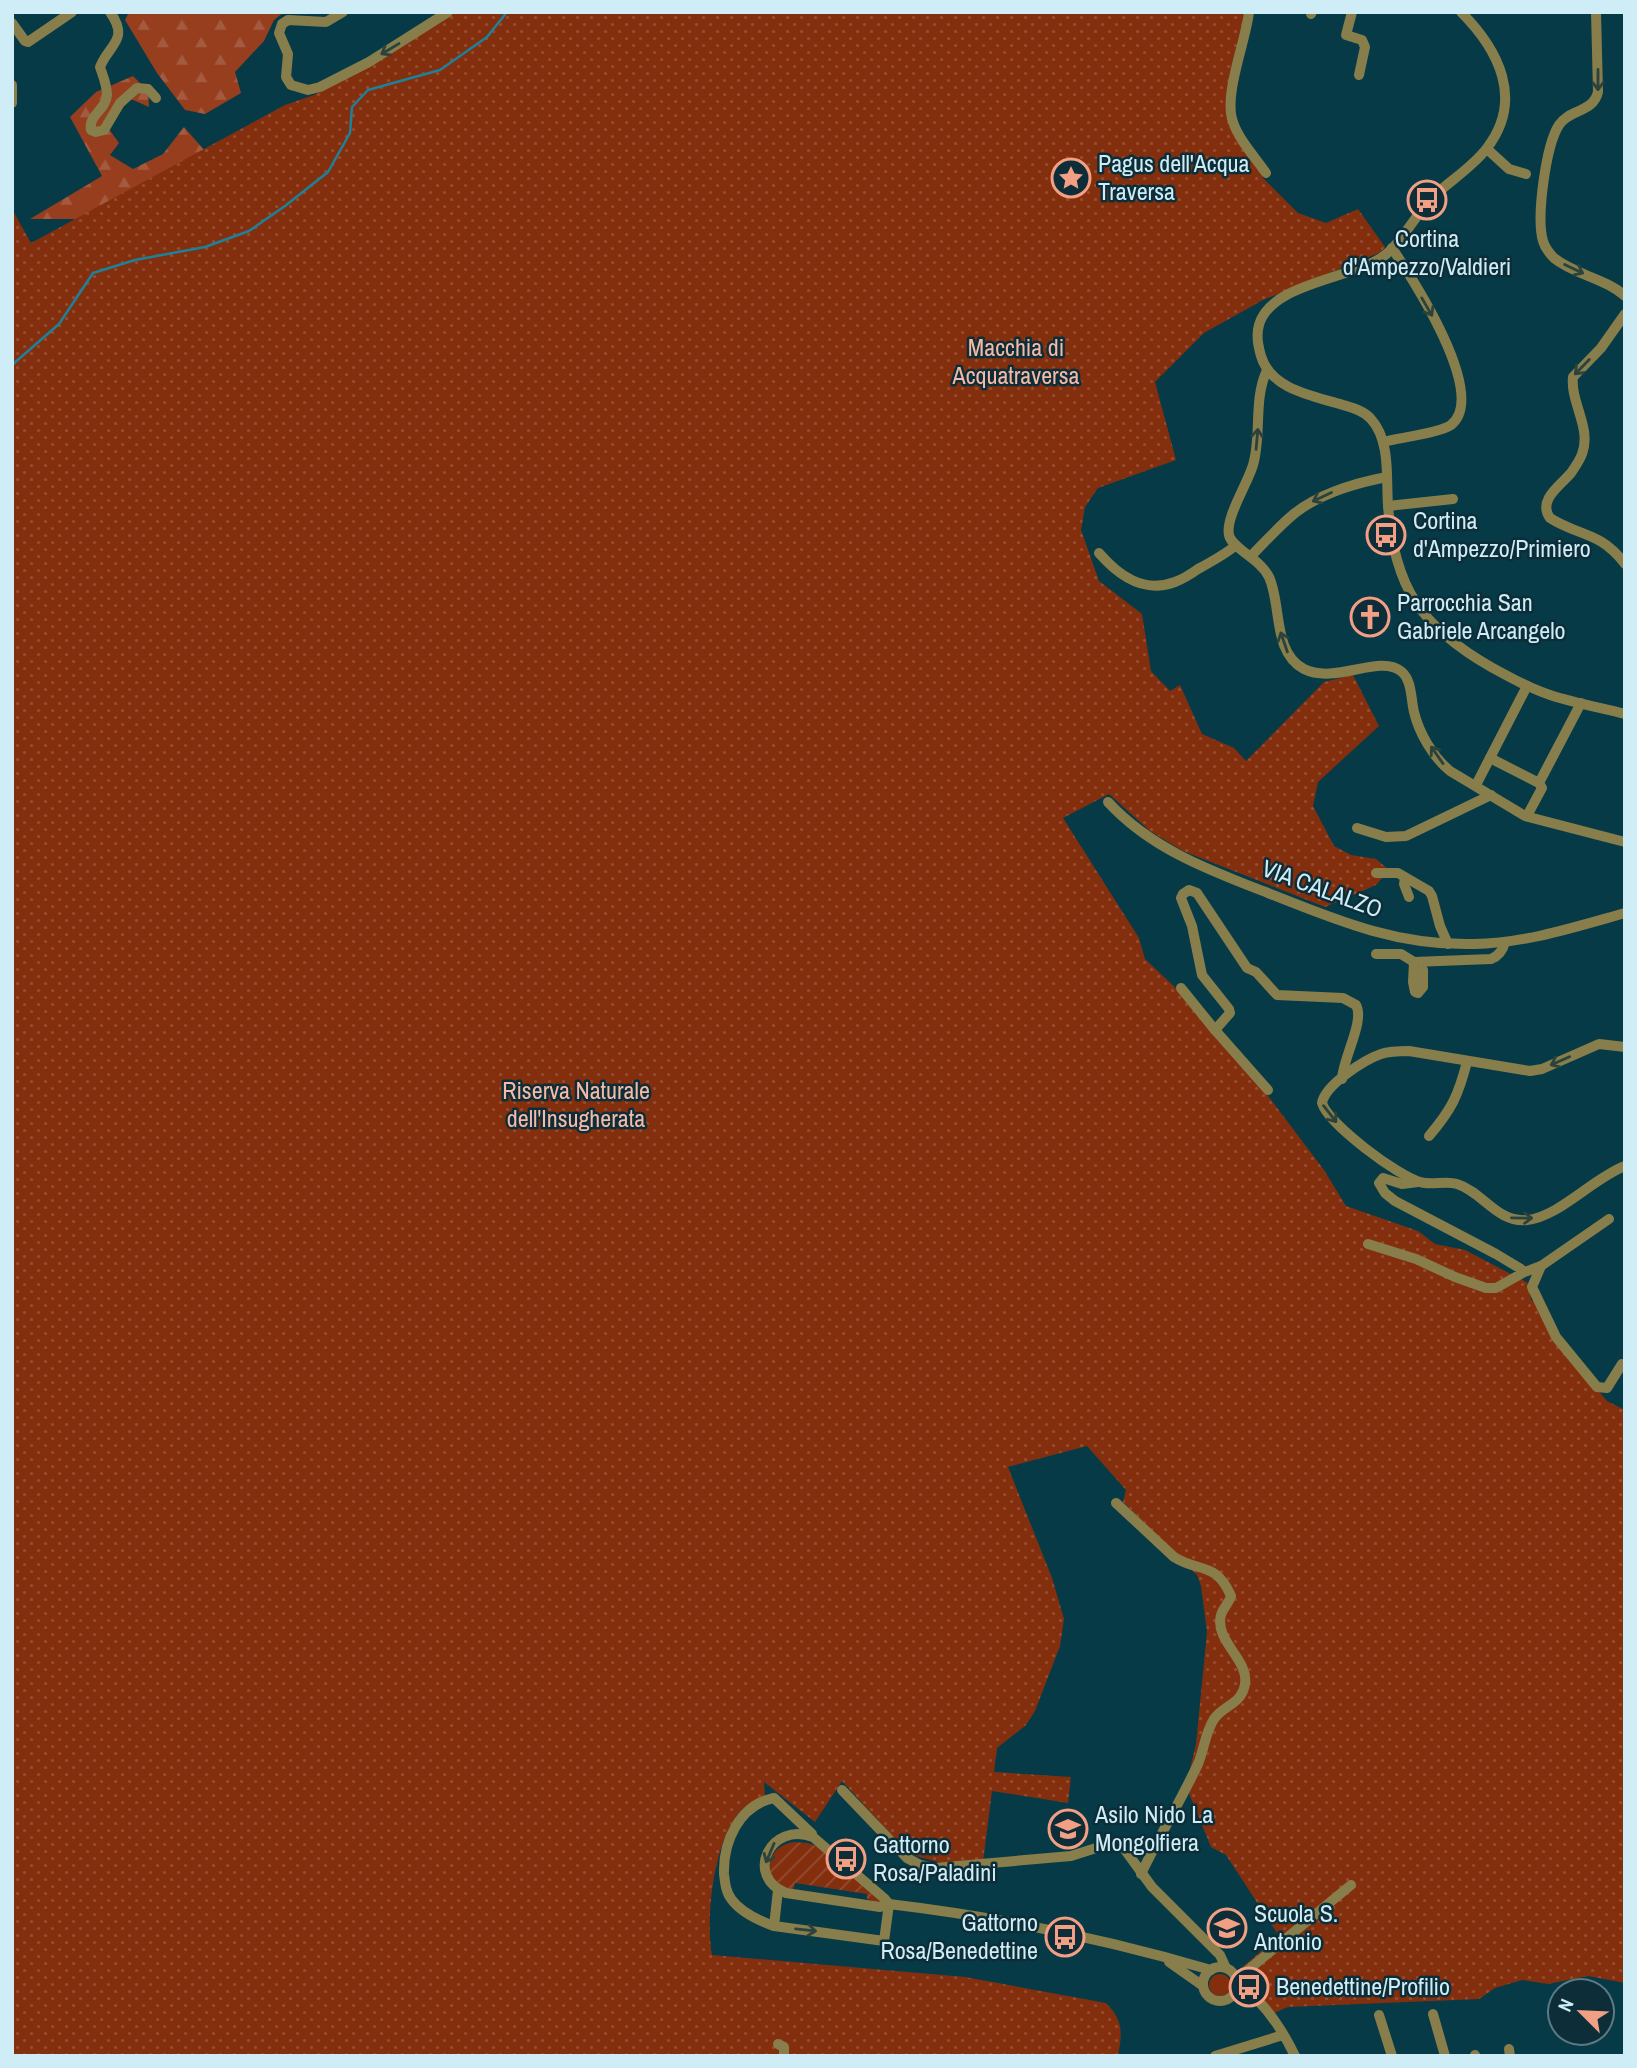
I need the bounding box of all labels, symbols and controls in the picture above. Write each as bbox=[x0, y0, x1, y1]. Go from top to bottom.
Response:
one-way arrow bbox=[381, 42, 401, 56]
one-way arrow bbox=[1591, 69, 1604, 92]
place label: Pagus dell'Acqua Traversa bbox=[1098, 147, 1250, 207]
place icon: Pagus dell'Acqua Traversa bbox=[1050, 157, 1092, 199]
bus stop icon: Cortina d'Ampezzo/Valdieri bbox=[1406, 179, 1448, 221]
place label: Cortina d'Ampezzo/Valdieri bbox=[1343, 222, 1511, 282]
one-way arrow bbox=[1563, 263, 1584, 277]
one-way arrow bbox=[1421, 296, 1434, 317]
park label: Macchia di Acquatraversa bbox=[952, 331, 1079, 391]
one-way arrow bbox=[1574, 358, 1591, 375]
one-way arrow bbox=[1251, 428, 1264, 451]
one-way arrow bbox=[1312, 491, 1333, 505]
place label: Cortina d'Ampezzo/Primiero bbox=[1413, 504, 1591, 564]
bus stop icon: Cortina d'Ampezzo/Primiero bbox=[1365, 514, 1407, 556]
place label: Parrocchia San Gabriele Arcangelo bbox=[1397, 586, 1565, 646]
church icon: Parrocchia San Gabriele Arcangelo bbox=[1349, 596, 1391, 638]
one-way arrow bbox=[1277, 631, 1289, 653]
one-way arrow bbox=[1429, 746, 1444, 765]
street label: VIA CALALZO bbox=[1258, 852, 1387, 925]
one-way arrow bbox=[1550, 1055, 1572, 1068]
park label: Riserva Naturale dell'Insugherata bbox=[502, 1074, 650, 1134]
one-way arrow bbox=[1322, 1105, 1337, 1124]
one-way arrow bbox=[1510, 1211, 1533, 1225]
place label: Asilo Nido La Mongolfiera bbox=[1094, 1798, 1213, 1858]
school or university icon: Asilo Nido La Mongolfiera bbox=[1047, 1808, 1089, 1850]
place label: Gattorno Rosa/Paladini bbox=[873, 1828, 997, 1888]
bus stop icon: Gattorno Rosa/Paladini bbox=[825, 1838, 867, 1880]
one-way arrow bbox=[763, 1842, 776, 1863]
place label: Scuola S. Antonio bbox=[1253, 1897, 1338, 1957]
place label: Gattorno Rosa/Benedettine bbox=[880, 1906, 1038, 1966]
school or university icon: Scuola S. Antonio bbox=[1206, 1907, 1248, 1949]
bus stop icon: Gattorno Rosa/Benedettine bbox=[1044, 1916, 1086, 1958]
one-way arrow bbox=[794, 1924, 817, 1937]
bus stop icon: Benedettine/Profilio bbox=[1228, 1966, 1270, 2008]
place label: Benedettine/Profilio bbox=[1276, 1970, 1450, 2002]
north arrow bbox=[1546, 1977, 1616, 2047]
text: N bbox=[1551, 1995, 1580, 2016]

